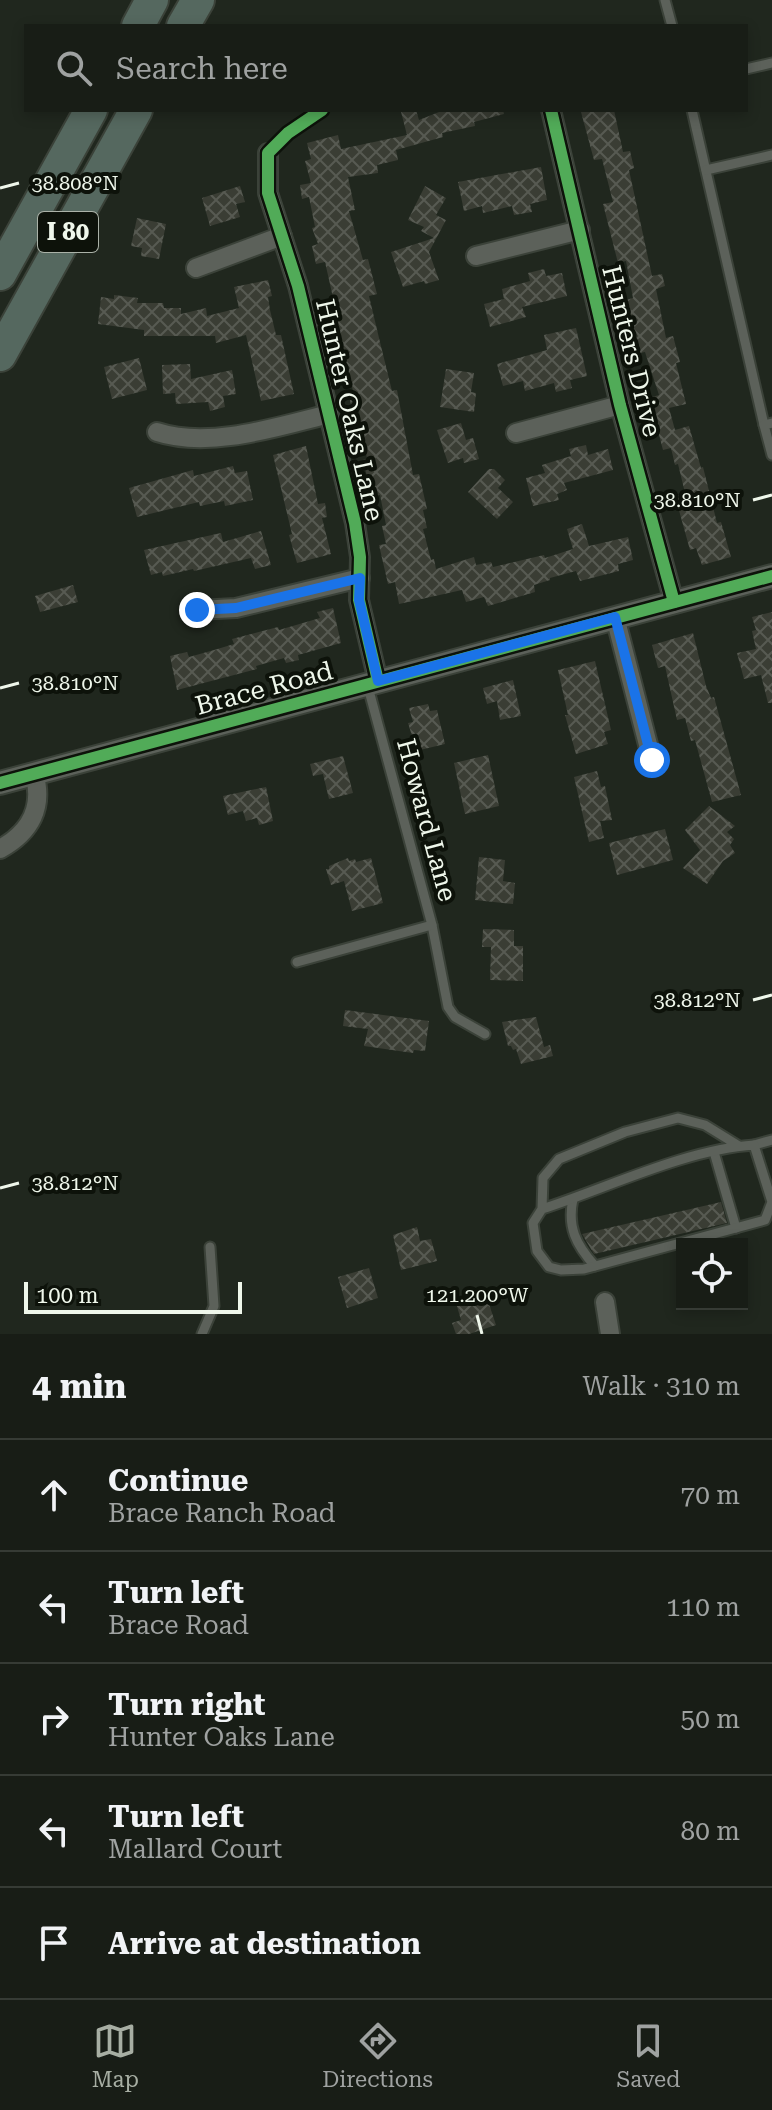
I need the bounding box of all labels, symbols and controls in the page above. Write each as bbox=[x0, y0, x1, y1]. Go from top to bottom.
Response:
search box bbox=[24, 24, 748, 112]
icon: search bbox=[52, 46, 96, 90]
text: Search here bbox=[116, 51, 288, 86]
text: 38.808°N bbox=[32, 171, 118, 195]
road number: I 80 bbox=[38, 212, 98, 252]
street label: Hunters Drive bbox=[596, 262, 668, 440]
street label: Hunter Oaks Lane bbox=[310, 296, 390, 524]
text: 38.810°N bbox=[654, 488, 740, 512]
route end bbox=[179, 592, 215, 628]
street label: Brace Road bbox=[192, 655, 336, 721]
text: 38.810°N bbox=[32, 671, 118, 695]
street label: Howard Lane bbox=[391, 735, 463, 905]
route start bbox=[634, 742, 670, 778]
text: 38.812°N bbox=[654, 988, 740, 1012]
text: 38.812°N bbox=[32, 1171, 118, 1195]
map controls bbox=[676, 1238, 748, 1310]
button: locate bbox=[676, 1238, 748, 1310]
scale bar bbox=[24, 1278, 242, 1314]
text: 100 m bbox=[36, 1283, 99, 1308]
text: 121.200°W bbox=[426, 1283, 529, 1307]
text: 4 min bbox=[32, 1366, 127, 1406]
text: Walk · 310 m bbox=[582, 1371, 740, 1401]
text: Continue bbox=[108, 1463, 248, 1498]
icon: ahead bbox=[32, 1473, 76, 1517]
text: 70 m bbox=[681, 1480, 740, 1510]
text: Brace Ranch Road bbox=[108, 1498, 336, 1528]
text: Turn left bbox=[108, 1575, 244, 1610]
icon: left bbox=[32, 1585, 76, 1629]
text: 110 m bbox=[666, 1592, 740, 1622]
text: Brace Road bbox=[108, 1610, 249, 1640]
text: Turn right bbox=[108, 1687, 265, 1722]
icon: right bbox=[32, 1697, 76, 1741]
text: 50 m bbox=[681, 1704, 740, 1734]
text: Hunter Oaks Lane bbox=[108, 1722, 335, 1752]
text: Turn left bbox=[108, 1799, 244, 1834]
icon: left bbox=[32, 1809, 76, 1853]
text: 80 m bbox=[681, 1816, 740, 1846]
text: Mallard Court bbox=[108, 1834, 282, 1864]
icon: arrive bbox=[32, 1921, 76, 1965]
text: Arrive at destination bbox=[108, 1926, 421, 1961]
tab: Map bbox=[92, 2019, 139, 2092]
tab: Directions bbox=[322, 2019, 433, 2092]
tab: Saved bbox=[616, 2019, 680, 2092]

